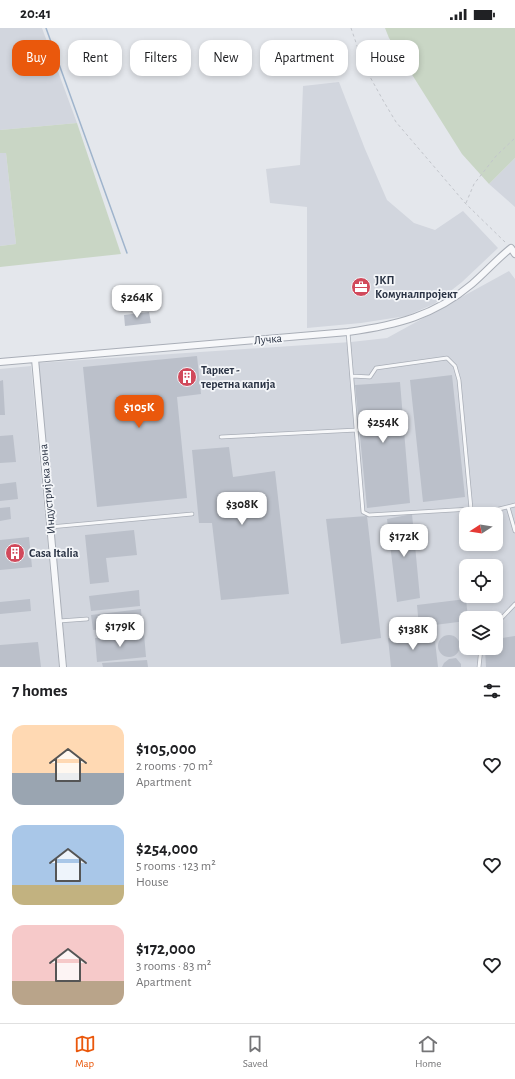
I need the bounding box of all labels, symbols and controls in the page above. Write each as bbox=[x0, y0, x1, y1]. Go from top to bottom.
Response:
text: 20:41 bbox=[20, 6, 51, 21]
chip: Buy bbox=[12, 40, 60, 76]
chip: Rent bbox=[68, 40, 122, 76]
chip: Filters bbox=[130, 40, 191, 76]
chip: New bbox=[199, 40, 252, 76]
chip: Apartment bbox=[260, 40, 348, 76]
chip: House bbox=[356, 40, 419, 76]
place label: ЈКП Комуналпројект bbox=[375, 274, 458, 301]
office icon: ЈКП Комуналпројект bbox=[350, 276, 372, 298]
pin: $264K bbox=[109, 285, 165, 319]
text: $264K bbox=[121, 291, 153, 304]
street label: Лучка bbox=[253, 332, 283, 347]
place label: Таркет - теретна капија bbox=[200, 364, 276, 391]
building icon: Таркет - теретна капија bbox=[176, 366, 198, 388]
pin: $105K bbox=[111, 395, 167, 429]
text: $105K bbox=[124, 401, 154, 414]
pin: $254K bbox=[355, 410, 411, 444]
text: $254K bbox=[367, 416, 399, 429]
street label: Индустријска зона bbox=[37, 443, 58, 535]
pin: $308K bbox=[214, 492, 270, 526]
text: $308K bbox=[226, 498, 258, 511]
north arrow bbox=[459, 507, 503, 551]
map controls bbox=[459, 507, 503, 655]
pin: $172K bbox=[376, 524, 432, 558]
text: $172K bbox=[389, 530, 419, 543]
building icon: Casa Italia bbox=[4, 542, 26, 564]
place label: Casa Italia bbox=[29, 547, 79, 559]
button: locate bbox=[459, 559, 503, 603]
button: layers bbox=[459, 611, 503, 655]
pin: $179K bbox=[92, 614, 148, 648]
pin: $138K bbox=[385, 617, 441, 651]
text: $179K bbox=[105, 620, 135, 633]
text: $138K bbox=[398, 623, 428, 636]
icon: filters bbox=[481, 680, 503, 702]
text: 7 homes bbox=[12, 682, 68, 699]
text: $105,000 bbox=[136, 740, 196, 757]
icon: home bbox=[44, 741, 92, 789]
icon: heart bbox=[481, 754, 503, 776]
text: 2 rooms · 70 m² bbox=[136, 760, 213, 773]
text: Apartment bbox=[136, 776, 191, 789]
text: $254,000 bbox=[136, 840, 198, 857]
icon: home bbox=[44, 841, 92, 889]
icon: heart bbox=[481, 854, 503, 876]
text: 5 rooms · 123 m² bbox=[136, 860, 216, 873]
text: House bbox=[136, 876, 168, 889]
text: $172,000 bbox=[136, 940, 196, 957]
icon: home bbox=[44, 941, 92, 989]
icon: heart bbox=[481, 954, 503, 976]
text: 3 rooms · 83 m² bbox=[136, 960, 211, 973]
text: Apartment bbox=[136, 976, 191, 989]
tab: Map bbox=[74, 1033, 96, 1070]
tab: Saved bbox=[243, 1033, 268, 1070]
tab: Home bbox=[415, 1033, 441, 1070]

